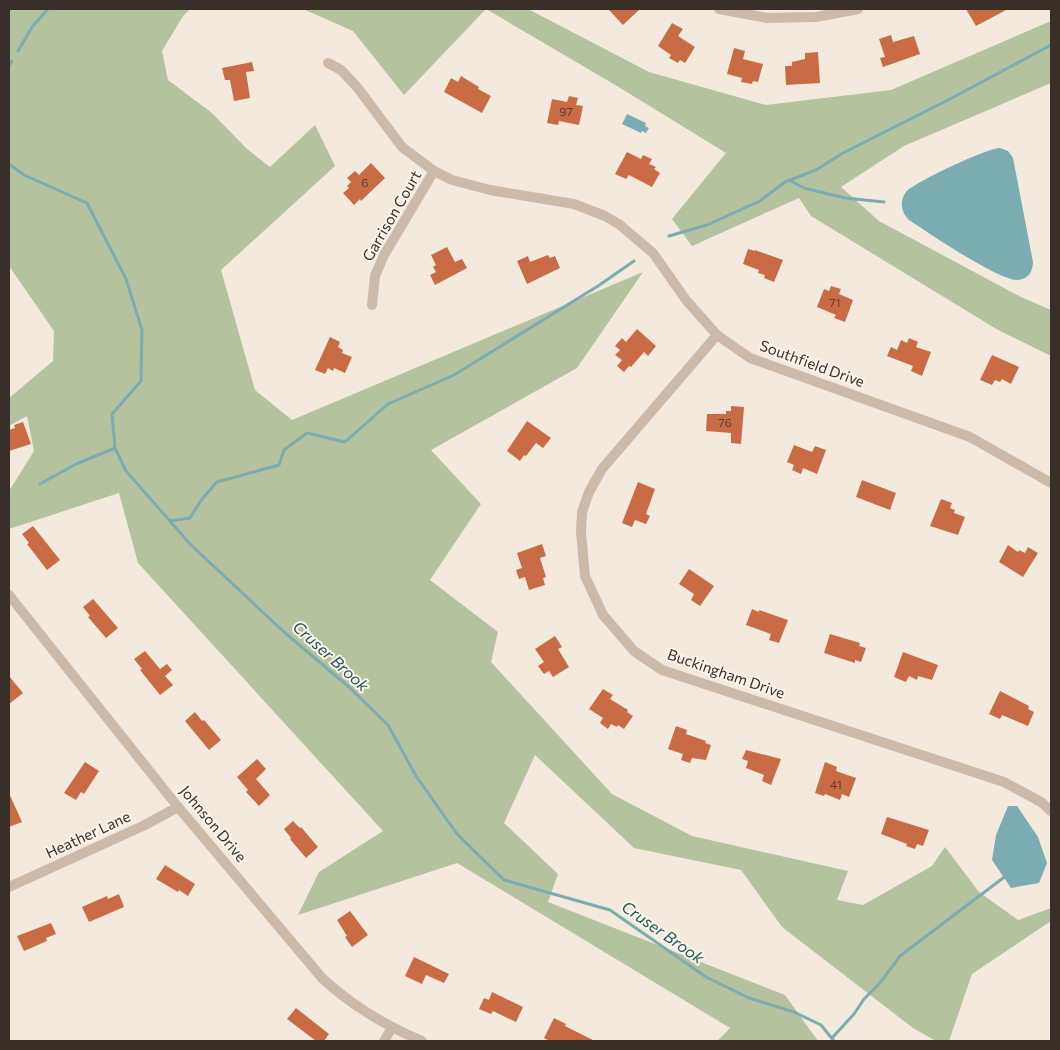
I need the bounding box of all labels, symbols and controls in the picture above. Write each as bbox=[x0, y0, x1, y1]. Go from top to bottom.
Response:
house number: 97 bbox=[559, 104, 573, 118]
street label: Garrison Court bbox=[358, 167, 424, 264]
house number: 6 bbox=[361, 175, 369, 189]
house number: 71 bbox=[829, 295, 841, 309]
street label: Southfield Drive bbox=[758, 336, 867, 390]
house number: 76 bbox=[718, 415, 732, 429]
water label: Cruser Brook bbox=[289, 617, 373, 695]
street label: Buckingham Drive bbox=[665, 645, 787, 702]
house number: 41 bbox=[830, 777, 842, 791]
street label: Johnson Drive bbox=[177, 782, 251, 865]
street label: Heather Lane bbox=[42, 807, 133, 862]
water label: Cruser Brook bbox=[619, 896, 708, 967]

